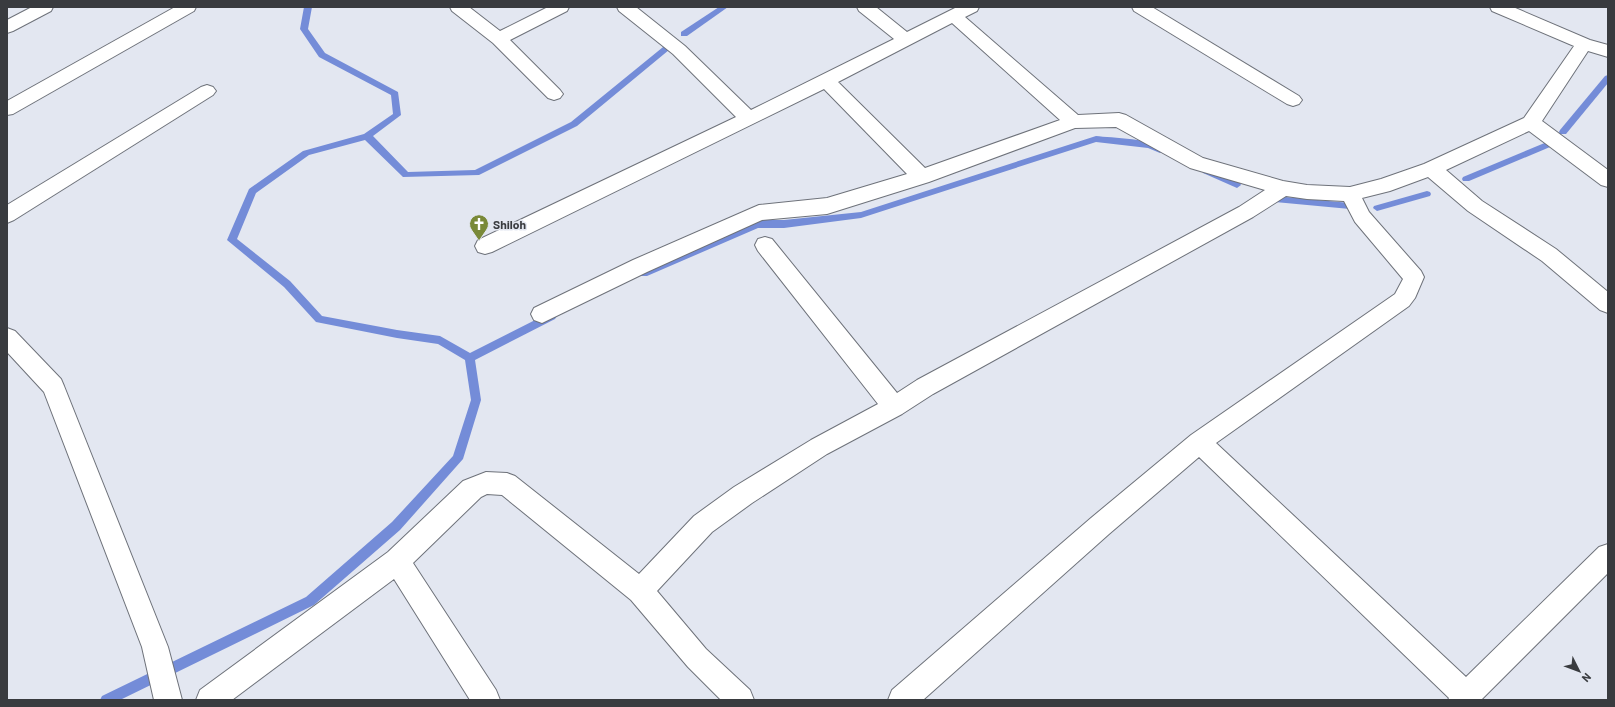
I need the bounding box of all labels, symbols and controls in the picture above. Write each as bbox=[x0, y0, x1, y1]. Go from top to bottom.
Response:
church icon: Shiloh bbox=[468, 213, 490, 241]
place label: Shiloh bbox=[493, 217, 526, 231]
north arrow bbox=[1559, 651, 1599, 691]
text: N bbox=[1580, 671, 1594, 685]

